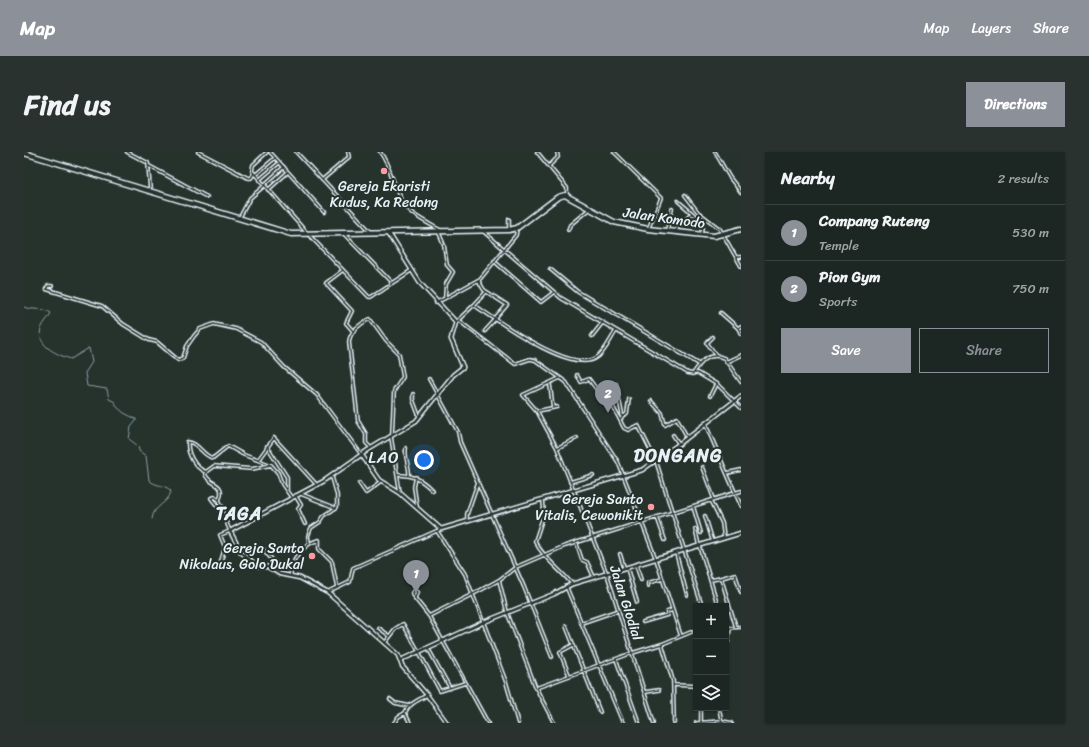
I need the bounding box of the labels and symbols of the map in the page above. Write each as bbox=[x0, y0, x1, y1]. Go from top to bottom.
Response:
marker: Gereja Ekaristi Kudus, Ka Redong bbox=[379, 166, 389, 176]
place label: Gereja Ekaristi Kudus, Ka Redong bbox=[330, 174, 438, 215]
street label: Jalan Komodo bbox=[620, 200, 707, 236]
pin: 2 bbox=[595, 380, 621, 413]
district label: DONGANG bbox=[634, 440, 722, 472]
district label: LAO bbox=[368, 443, 400, 472]
your location bbox=[414, 450, 434, 470]
place label: Gereja Santo Vitalis, Cewonikit bbox=[535, 487, 643, 528]
district label: TAGA bbox=[216, 498, 262, 530]
marker: Gereja Santo Vitalis, Cewonikit bbox=[646, 502, 656, 512]
place label: Gereja Santo Nikolaus, Golo Dukal bbox=[179, 536, 305, 577]
marker: Gereja Santo Nikolaus, Golo Dukal bbox=[307, 551, 317, 561]
pin: 1 bbox=[403, 560, 429, 593]
street label: Jalan Glodial bbox=[602, 561, 650, 645]

